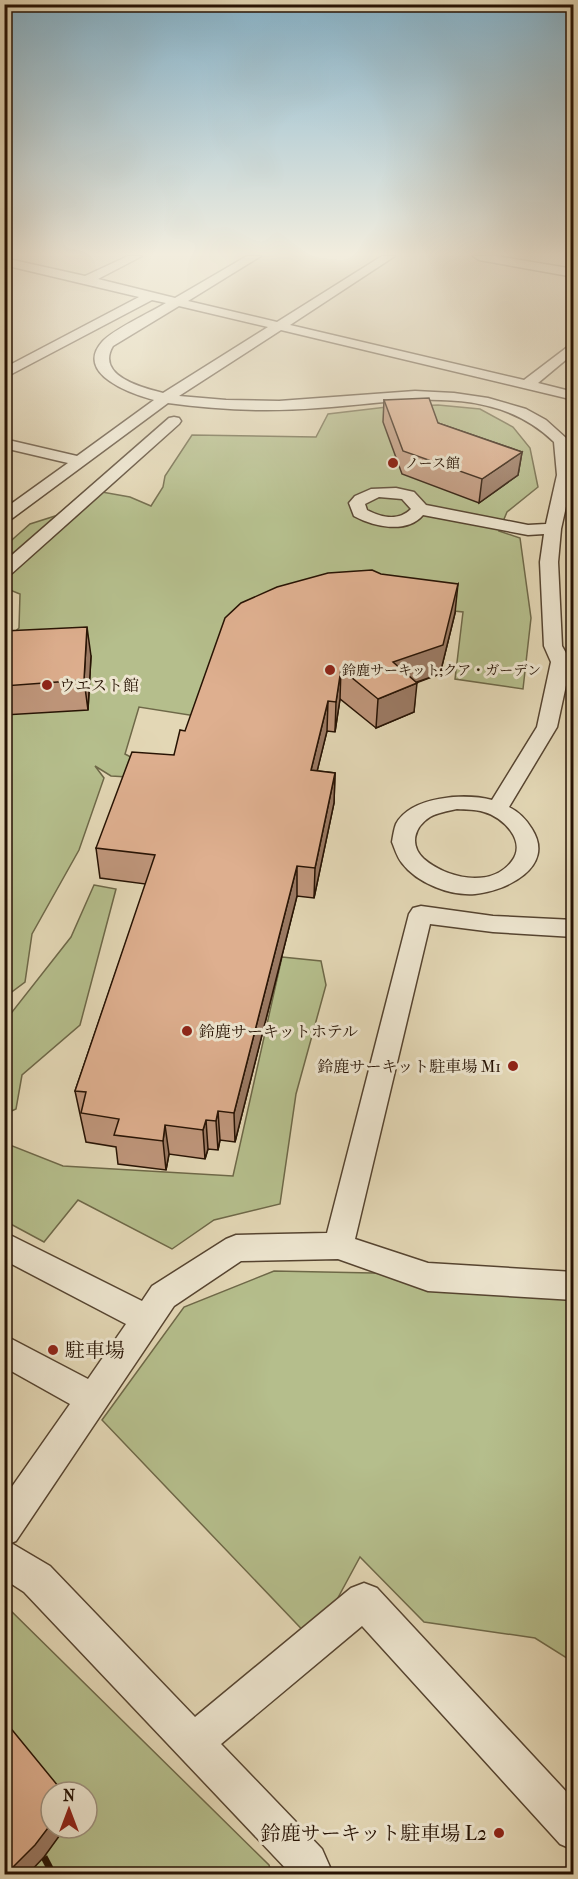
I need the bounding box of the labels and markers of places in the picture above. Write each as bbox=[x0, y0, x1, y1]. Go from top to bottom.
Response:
place label: ノース館 bbox=[405, 455, 460, 472]
marker: ノース館 bbox=[386, 456, 400, 470]
place label: 鈴鹿サーキット;クア・ガーデン bbox=[342, 662, 541, 679]
marker: 鈴鹿サーキット;クア・ガーデン bbox=[323, 663, 337, 677]
place label: ウエスト館 bbox=[59, 676, 139, 695]
marker: ウエスト館 bbox=[40, 678, 54, 692]
place label: 鈴鹿サーキットホテル bbox=[198, 1022, 358, 1041]
marker: 鈴鹿サーキットホテル bbox=[180, 1024, 194, 1038]
place label: 鈴鹿サーキット駐車場 M1 bbox=[317, 1057, 501, 1076]
marker: 鈴鹿サーキット駐車場 M1 bbox=[506, 1059, 520, 1073]
place label: 駐車場 bbox=[65, 1339, 125, 1362]
marker: 駐車場 bbox=[46, 1343, 60, 1357]
place label: 鈴鹿サーキット駐車場 L2 bbox=[261, 1822, 487, 1845]
marker: 鈴鹿サーキット駐車場 L2 bbox=[492, 1826, 506, 1840]

